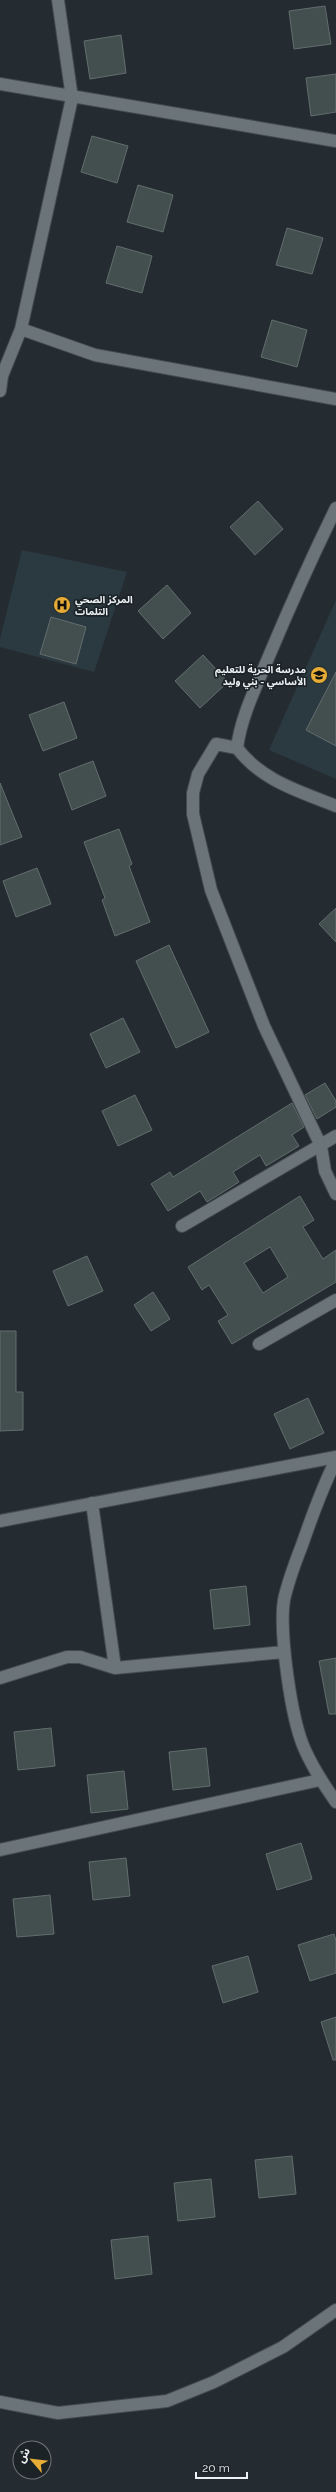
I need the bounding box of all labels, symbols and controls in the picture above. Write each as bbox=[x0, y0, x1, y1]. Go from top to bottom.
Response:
place label: المركز الصحي التلمات bbox=[75, 594, 133, 617]
hospital icon: المركز الصحي التلمات bbox=[52, 595, 72, 615]
place label: مدرسة الحرية للتعليم الأساسي - بني وليد bbox=[215, 663, 306, 690]
school or university icon: مدرسة الحرية للتعليم الأساسي - بني وليد bbox=[309, 665, 329, 685]
north arrow bbox=[12, 2440, 52, 2480]
text: ش bbox=[14, 2446, 33, 2465]
scale bar bbox=[196, 2454, 247, 2480]
text: 20 m bbox=[202, 2461, 230, 2475]

